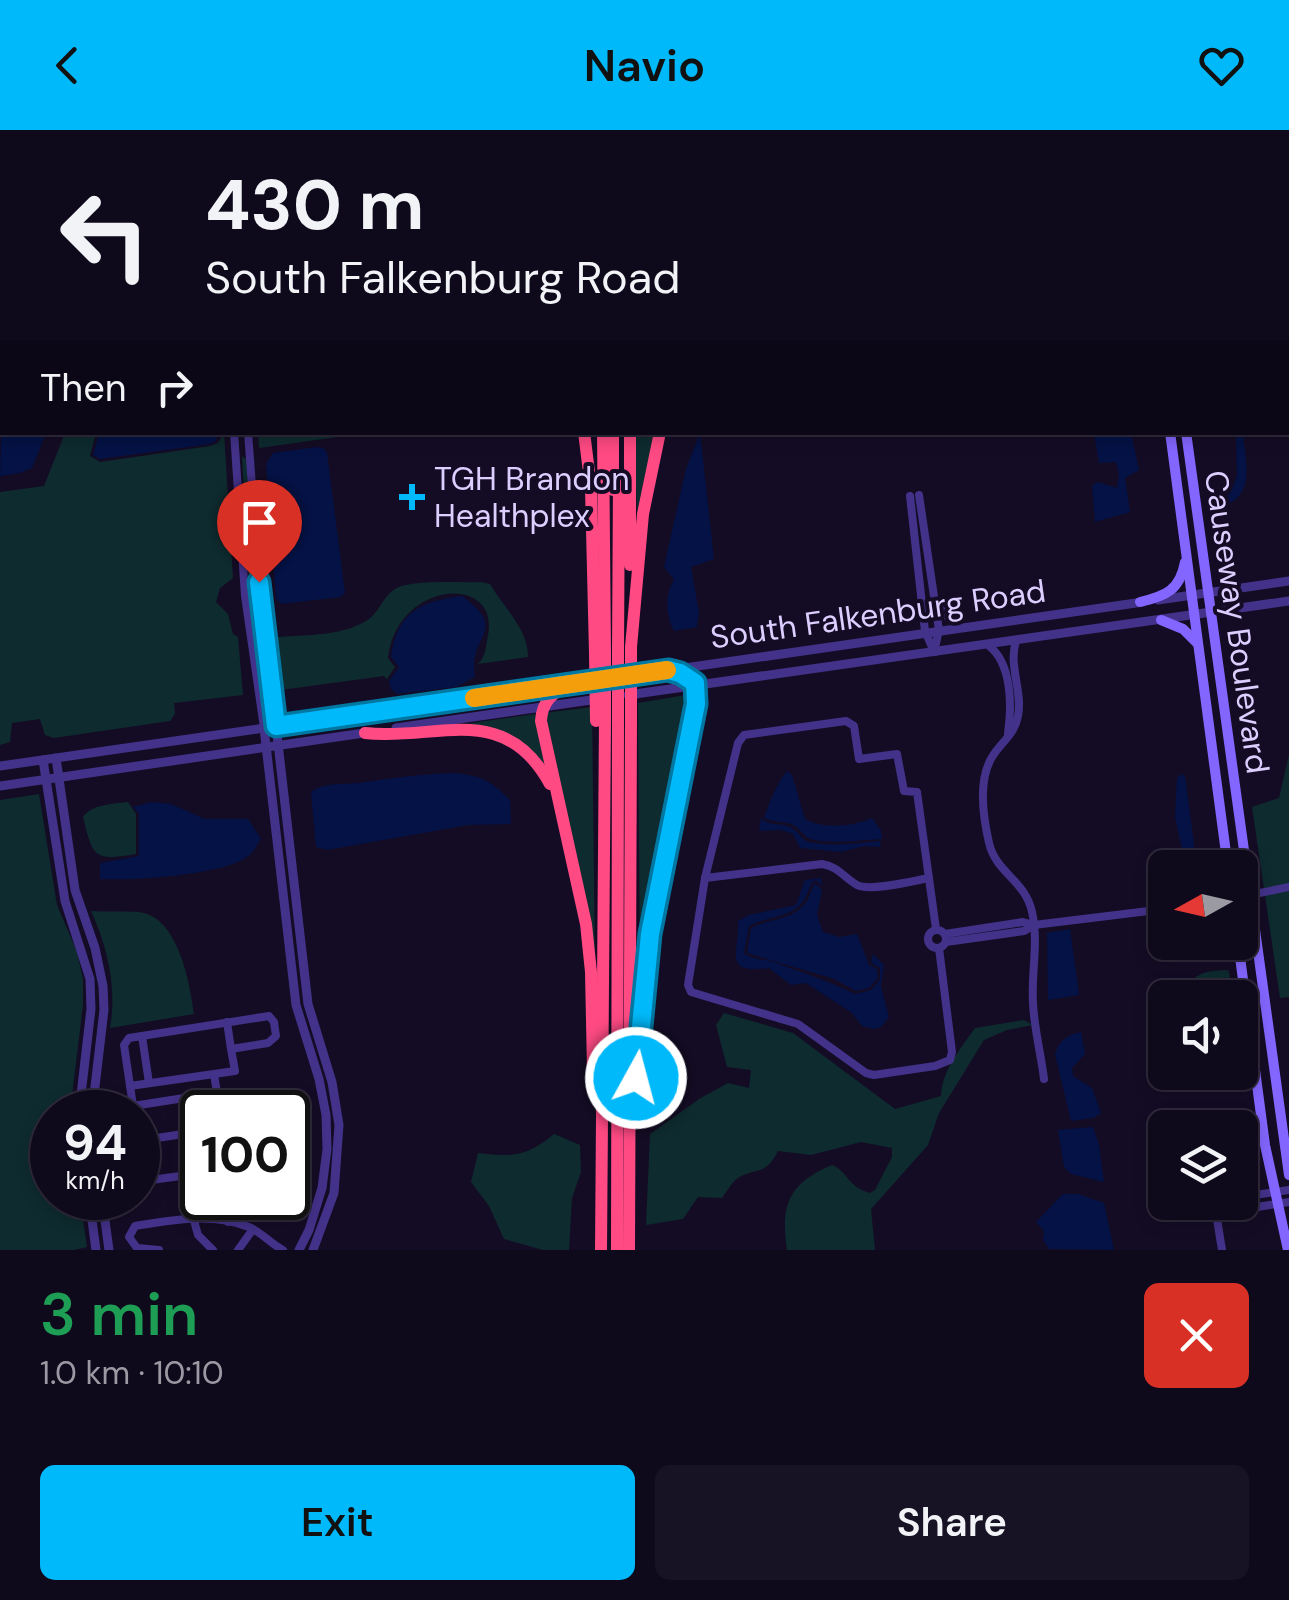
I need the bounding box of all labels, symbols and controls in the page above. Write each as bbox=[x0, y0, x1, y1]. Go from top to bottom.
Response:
text: Navio bbox=[584, 36, 705, 95]
icon: back bbox=[40, 38, 95, 93]
icon: heart bbox=[1194, 38, 1249, 93]
text: 430 m bbox=[205, 160, 424, 251]
icon: left bbox=[40, 170, 170, 300]
text: South Falkenburg Road bbox=[205, 248, 680, 307]
icon: right bbox=[147, 360, 202, 415]
text: Then bbox=[40, 363, 127, 413]
place label: TGH Brandon Healthplex bbox=[434, 458, 630, 537]
street label: Causeway Boulevard bbox=[1195, 468, 1279, 776]
pin bbox=[217, 480, 302, 583]
marker: TGH Brandon Healthplex bbox=[399, 484, 425, 510]
icon: arrive bbox=[232, 495, 287, 550]
street label: South Falkenburg Road bbox=[708, 570, 1048, 658]
north arrow bbox=[1148, 850, 1258, 960]
map controls bbox=[1148, 850, 1258, 1220]
button: sound bbox=[1148, 980, 1258, 1090]
position arrow bbox=[584, 1026, 688, 1130]
speed limit sign: 100 bbox=[180, 1090, 310, 1220]
text: 94 bbox=[63, 1110, 127, 1176]
button: layers bbox=[1148, 1110, 1258, 1220]
text: km/h bbox=[65, 1164, 125, 1197]
text: 3 min bbox=[40, 1275, 198, 1354]
button: close bbox=[1144, 1283, 1249, 1388]
text: 1.0 km · 10:10 bbox=[40, 1352, 224, 1394]
button: Exit bbox=[40, 1465, 635, 1580]
button: Share bbox=[655, 1465, 1249, 1580]

